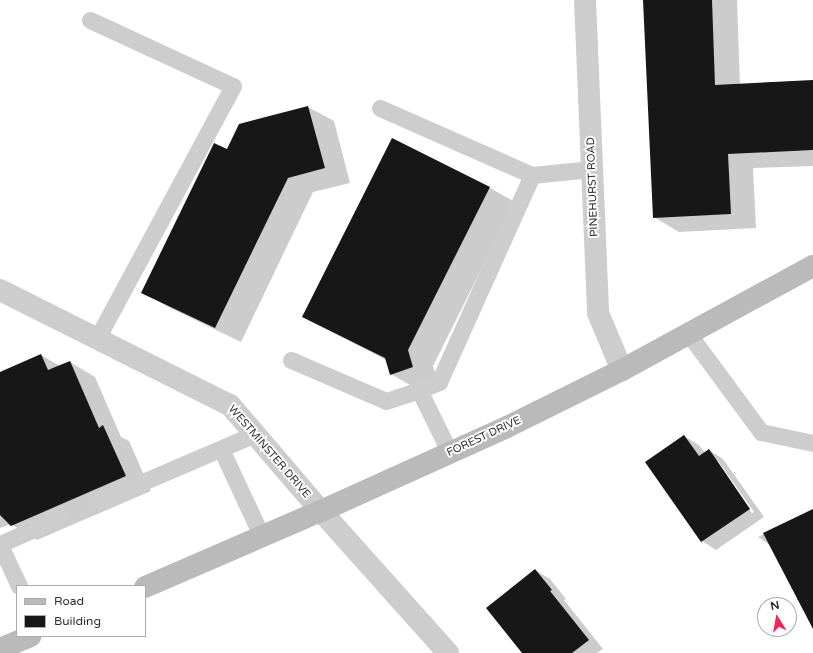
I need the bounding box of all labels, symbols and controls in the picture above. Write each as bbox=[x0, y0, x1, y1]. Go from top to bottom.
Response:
street label: PINEHURST ROAD bbox=[585, 137, 601, 237]
street label: WESTMINSTER DRIVE bbox=[225, 403, 313, 501]
street label: FOREST DRIVE bbox=[445, 414, 523, 460]
legend bbox=[16, 585, 146, 637]
text: Road bbox=[54, 594, 84, 608]
north arrow bbox=[757, 597, 797, 637]
text: N bbox=[769, 598, 780, 613]
text: Building bbox=[54, 614, 101, 628]

